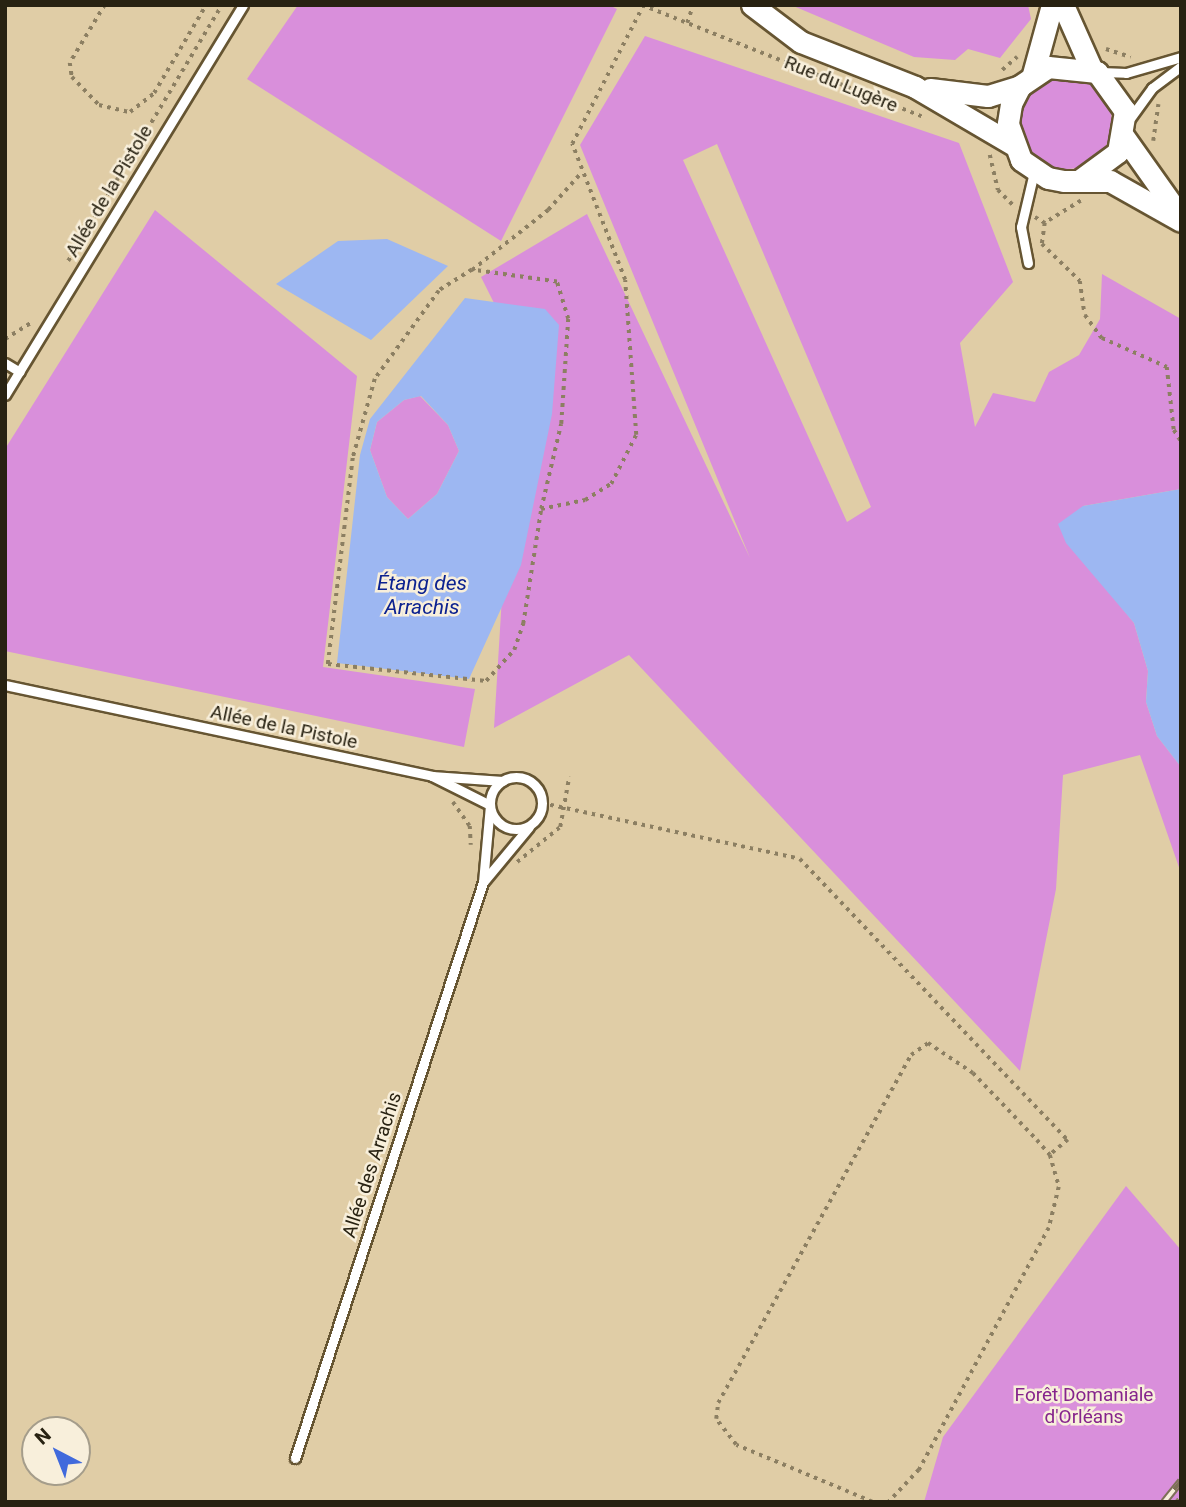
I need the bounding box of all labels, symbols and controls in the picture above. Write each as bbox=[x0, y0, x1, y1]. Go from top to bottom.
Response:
street label: Rue du Lugère bbox=[781, 51, 901, 117]
street label: Allée de la Pistole bbox=[61, 121, 157, 261]
water label: Étang des Arrachis bbox=[377, 570, 467, 620]
street label: Allée de la Pistole bbox=[208, 700, 360, 754]
street label: Allée des Arrachis bbox=[338, 1089, 406, 1241]
park label: Forêt Domaniale d'Orléans bbox=[1015, 1384, 1153, 1428]
north arrow bbox=[21, 1416, 91, 1486]
text: N bbox=[30, 1423, 56, 1450]

